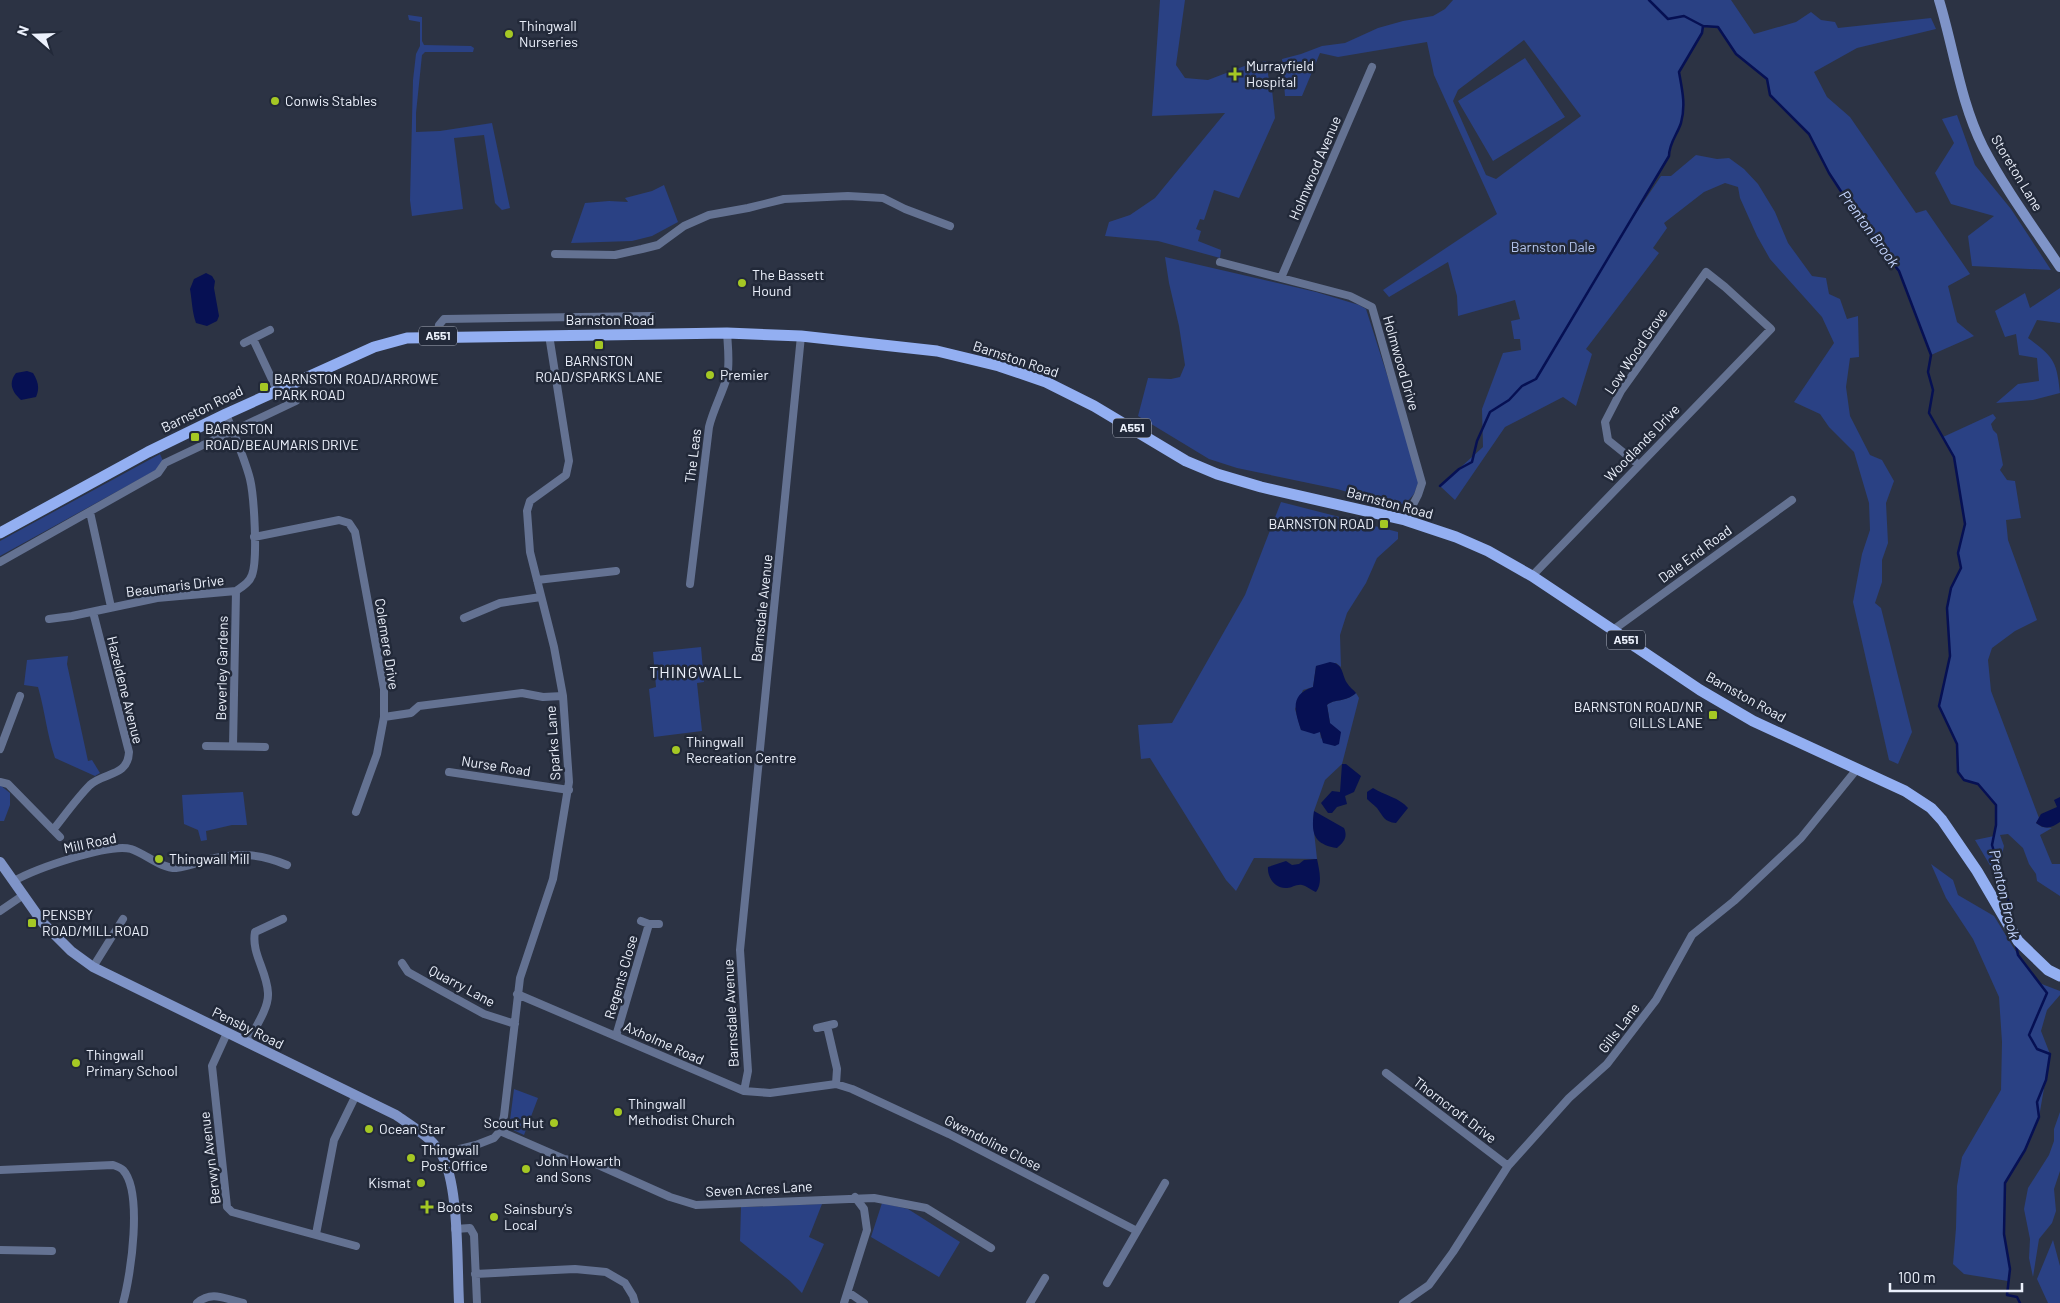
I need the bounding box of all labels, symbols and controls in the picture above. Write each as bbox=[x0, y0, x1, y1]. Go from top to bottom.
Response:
north arrow bbox=[10, 10, 60, 60]
place label: Thingwall Nurseries bbox=[519, 17, 578, 50]
text: N bbox=[13, 23, 32, 38]
marker: Thingwall Nurseries bbox=[503, 28, 515, 40]
place label: Murrayfield Hospital bbox=[1246, 57, 1314, 90]
marker: Murrayfield Hospital bbox=[1228, 67, 1242, 81]
place label: Conwis Stables bbox=[285, 92, 377, 109]
marker: Conwis Stables bbox=[269, 95, 281, 107]
street label: Holmwood Avenue bbox=[1285, 113, 1344, 222]
street label: Storeton Lane bbox=[1988, 132, 2047, 214]
water label: Prenton Brook bbox=[1836, 186, 1904, 271]
park label: Barnston Dale bbox=[1511, 238, 1595, 255]
place label: The Bassett Hound bbox=[752, 266, 824, 299]
marker: The Bassett Hound bbox=[736, 277, 748, 289]
street label: Low Wood Grove bbox=[1600, 304, 1671, 397]
street label: Barnston Road bbox=[565, 311, 655, 328]
street label: Holmwood Drive bbox=[1380, 313, 1423, 412]
road number: A551 bbox=[419, 326, 457, 346]
street label: Barnston Road bbox=[971, 337, 1061, 380]
marker: BARNSTON ROAD/SPARKS LANE bbox=[593, 339, 605, 351]
place label: BARNSTON ROAD/SPARKS LANE bbox=[535, 352, 663, 385]
place label: Premier bbox=[720, 366, 768, 383]
marker: Premier bbox=[704, 369, 716, 381]
place label: BARNSTON ROAD/ARROWE PARK ROAD bbox=[274, 370, 439, 403]
street label: Barnston Road bbox=[158, 381, 246, 436]
marker: BARNSTON ROAD/ARROWE PARK ROAD bbox=[258, 381, 270, 393]
street label: Woodlands Drive bbox=[1601, 401, 1683, 485]
road number: A551 bbox=[1113, 418, 1151, 438]
place label: BARNSTON ROAD/BEAUMARIS DRIVE bbox=[205, 420, 359, 453]
street label: The Leas bbox=[681, 427, 704, 484]
marker: BARNSTON ROAD/BEAUMARIS DRIVE bbox=[189, 431, 201, 443]
street label: Barnston Road bbox=[1345, 483, 1435, 522]
place label: BARNSTON ROAD bbox=[1268, 515, 1374, 532]
marker: BARNSTON ROAD bbox=[1378, 518, 1390, 530]
street label: Dale End Road bbox=[1655, 521, 1735, 586]
street label: Barnsdale Avenue bbox=[747, 553, 776, 663]
street label: Beaumaris Drive bbox=[125, 571, 225, 600]
street label: Colemere Drive bbox=[372, 597, 403, 691]
street label: Beverley Gardens bbox=[212, 615, 231, 721]
road number: A551 bbox=[1607, 630, 1645, 650]
street label: Hazeldene Avenue bbox=[104, 634, 147, 746]
district label: THINGWALL bbox=[649, 662, 743, 681]
street label: Barnston Road bbox=[1703, 668, 1789, 726]
place label: BARNSTON ROAD/NR GILLS LANE bbox=[1574, 698, 1703, 731]
street label: Sparks Lane bbox=[541, 705, 564, 781]
marker: BARNSTON ROAD/NR GILLS LANE bbox=[1707, 709, 1719, 721]
place label: Thingwall Recreation Centre bbox=[686, 733, 797, 766]
marker: Thingwall Recreation Centre bbox=[670, 744, 682, 756]
street label: Nurse Road bbox=[460, 752, 532, 779]
street label: Mill Road bbox=[62, 829, 118, 856]
water label: Prenton Brook bbox=[1986, 848, 2024, 941]
place label: Thingwall Mill bbox=[169, 850, 249, 867]
marker: Thingwall Mill bbox=[153, 853, 165, 865]
place label: PENSBY ROAD/MILL ROAD bbox=[42, 906, 149, 939]
marker: PENSBY ROAD/MILL ROAD bbox=[26, 917, 38, 929]
street label: Regents Close bbox=[600, 933, 641, 1021]
street label: Barnsdale Avenue bbox=[719, 959, 742, 1067]
street label: Quarry Lane bbox=[426, 961, 498, 1010]
street label: Gills Lane bbox=[1594, 999, 1643, 1056]
street label: Pensby Road bbox=[210, 1003, 287, 1052]
street label: Axholme Road bbox=[621, 1017, 707, 1068]
place label: Thingwall Primary School bbox=[86, 1046, 178, 1079]
marker: Thingwall Primary School bbox=[70, 1057, 82, 1069]
street label: Thorncroft Drive bbox=[1410, 1073, 1500, 1146]
place label: Thingwall Methodist Church bbox=[628, 1095, 735, 1128]
marker: Thingwall Methodist Church bbox=[612, 1106, 624, 1118]
street label: Berwyn Avenue bbox=[195, 1111, 224, 1205]
street label: Gwendoline Close bbox=[942, 1111, 1045, 1174]
place label: Scout Hut bbox=[484, 1114, 544, 1131]
marker: Scout Hut bbox=[548, 1117, 560, 1129]
place label: Ocean Star bbox=[379, 1120, 445, 1137]
marker: Ocean Star bbox=[363, 1123, 375, 1135]
place label: Thingwall Post Office bbox=[421, 1141, 488, 1174]
marker: Thingwall Post Office bbox=[405, 1152, 417, 1164]
place label: John Howarth and Sons bbox=[536, 1152, 621, 1185]
marker: John Howarth and Sons bbox=[520, 1163, 532, 1175]
place label: Kismat bbox=[368, 1174, 411, 1191]
marker: Kismat bbox=[415, 1177, 427, 1189]
street label: Seven Acres Lane bbox=[705, 1177, 813, 1200]
place label: Boots bbox=[437, 1198, 473, 1215]
place label: Sainsbury's Local bbox=[504, 1200, 573, 1233]
marker: Boots bbox=[421, 1201, 433, 1213]
marker: Sainsbury's Local bbox=[488, 1211, 500, 1223]
scale bar bbox=[1890, 1260, 2022, 1292]
text: 100 m bbox=[1898, 1268, 1936, 1286]

